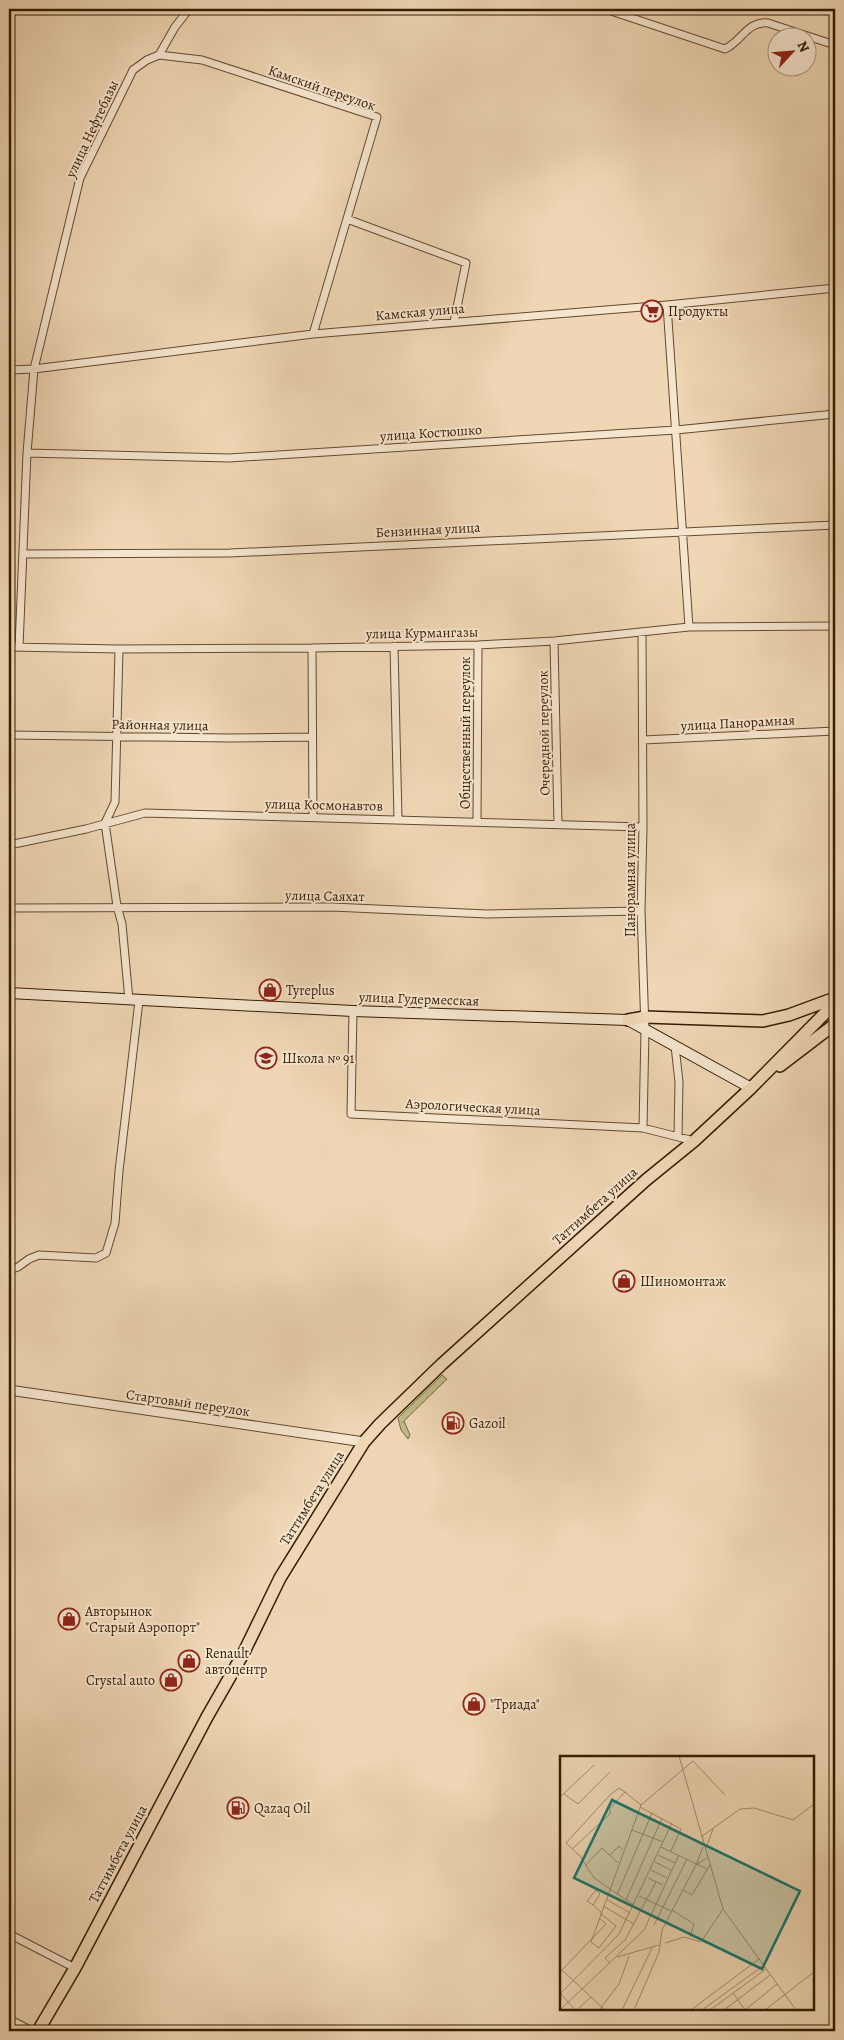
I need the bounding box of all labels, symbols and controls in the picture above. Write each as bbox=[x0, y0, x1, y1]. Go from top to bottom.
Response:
north arrow bbox=[766, 28, 816, 78]
text: N bbox=[792, 38, 814, 55]
street label: Камский переулок bbox=[266, 61, 378, 115]
street label: улица Нефтебазы bbox=[61, 77, 123, 182]
street label: Камская улица bbox=[375, 299, 466, 325]
supermarket icon: Продукты bbox=[640, 299, 664, 323]
place label: Продукты bbox=[668, 302, 728, 321]
street label: улица Костюшко bbox=[378, 420, 483, 446]
street label: Бензинная улица bbox=[375, 518, 482, 542]
street label: улица Курмангазы bbox=[365, 623, 478, 643]
street label: Общественный переулок bbox=[456, 657, 475, 809]
street label: Очередной переулок bbox=[533, 670, 555, 796]
street label: улица Панорамная bbox=[679, 711, 796, 736]
street label: Районная улица bbox=[111, 715, 209, 735]
street label: улица Космонавтов bbox=[264, 794, 383, 816]
street label: Панорамная улица bbox=[621, 822, 640, 937]
street label: улица Саяхат bbox=[284, 886, 365, 906]
shop icon: Tyreplus bbox=[258, 978, 282, 1002]
place label: Tyreplus bbox=[286, 981, 335, 1000]
street label: улица Гудермесская bbox=[358, 987, 480, 1011]
school or university icon: Школа № 91 bbox=[254, 1046, 278, 1070]
place label: Школа № 91 bbox=[282, 1049, 354, 1068]
street label: Аэрологическая улица bbox=[404, 1094, 541, 1120]
street label: Таттимбета улица bbox=[548, 1162, 642, 1249]
shop icon: Шиномонтаж bbox=[612, 1269, 636, 1293]
place label: Шиномонтаж bbox=[640, 1272, 726, 1291]
street label: Стартовый переулок bbox=[125, 1385, 251, 1421]
fuel station icon: Gazoil bbox=[441, 1411, 465, 1435]
place label: Gazoil bbox=[469, 1414, 506, 1433]
street label: Таттимбета улица bbox=[275, 1447, 349, 1549]
place label: Авторынок "Старый Аэропорт" bbox=[84, 1602, 200, 1637]
shop icon: Авторынок "Старый Аэропорт" bbox=[57, 1607, 81, 1631]
place label: Renault автоцентр bbox=[205, 1644, 267, 1679]
shop icon: Renault автоцентр bbox=[177, 1649, 201, 1673]
shop icon: Crystal auto bbox=[159, 1668, 183, 1692]
place label: Crystal auto bbox=[86, 1671, 155, 1690]
shop icon: "Триада" bbox=[462, 1692, 486, 1716]
place label: "Триада" bbox=[490, 1695, 540, 1714]
inset map bbox=[560, 1756, 814, 2010]
fuel station icon: Qazaq Oil bbox=[226, 1796, 250, 1820]
place label: Qazaq Oil bbox=[254, 1799, 311, 1818]
street label: Таттимбета улица bbox=[84, 1801, 152, 1906]

